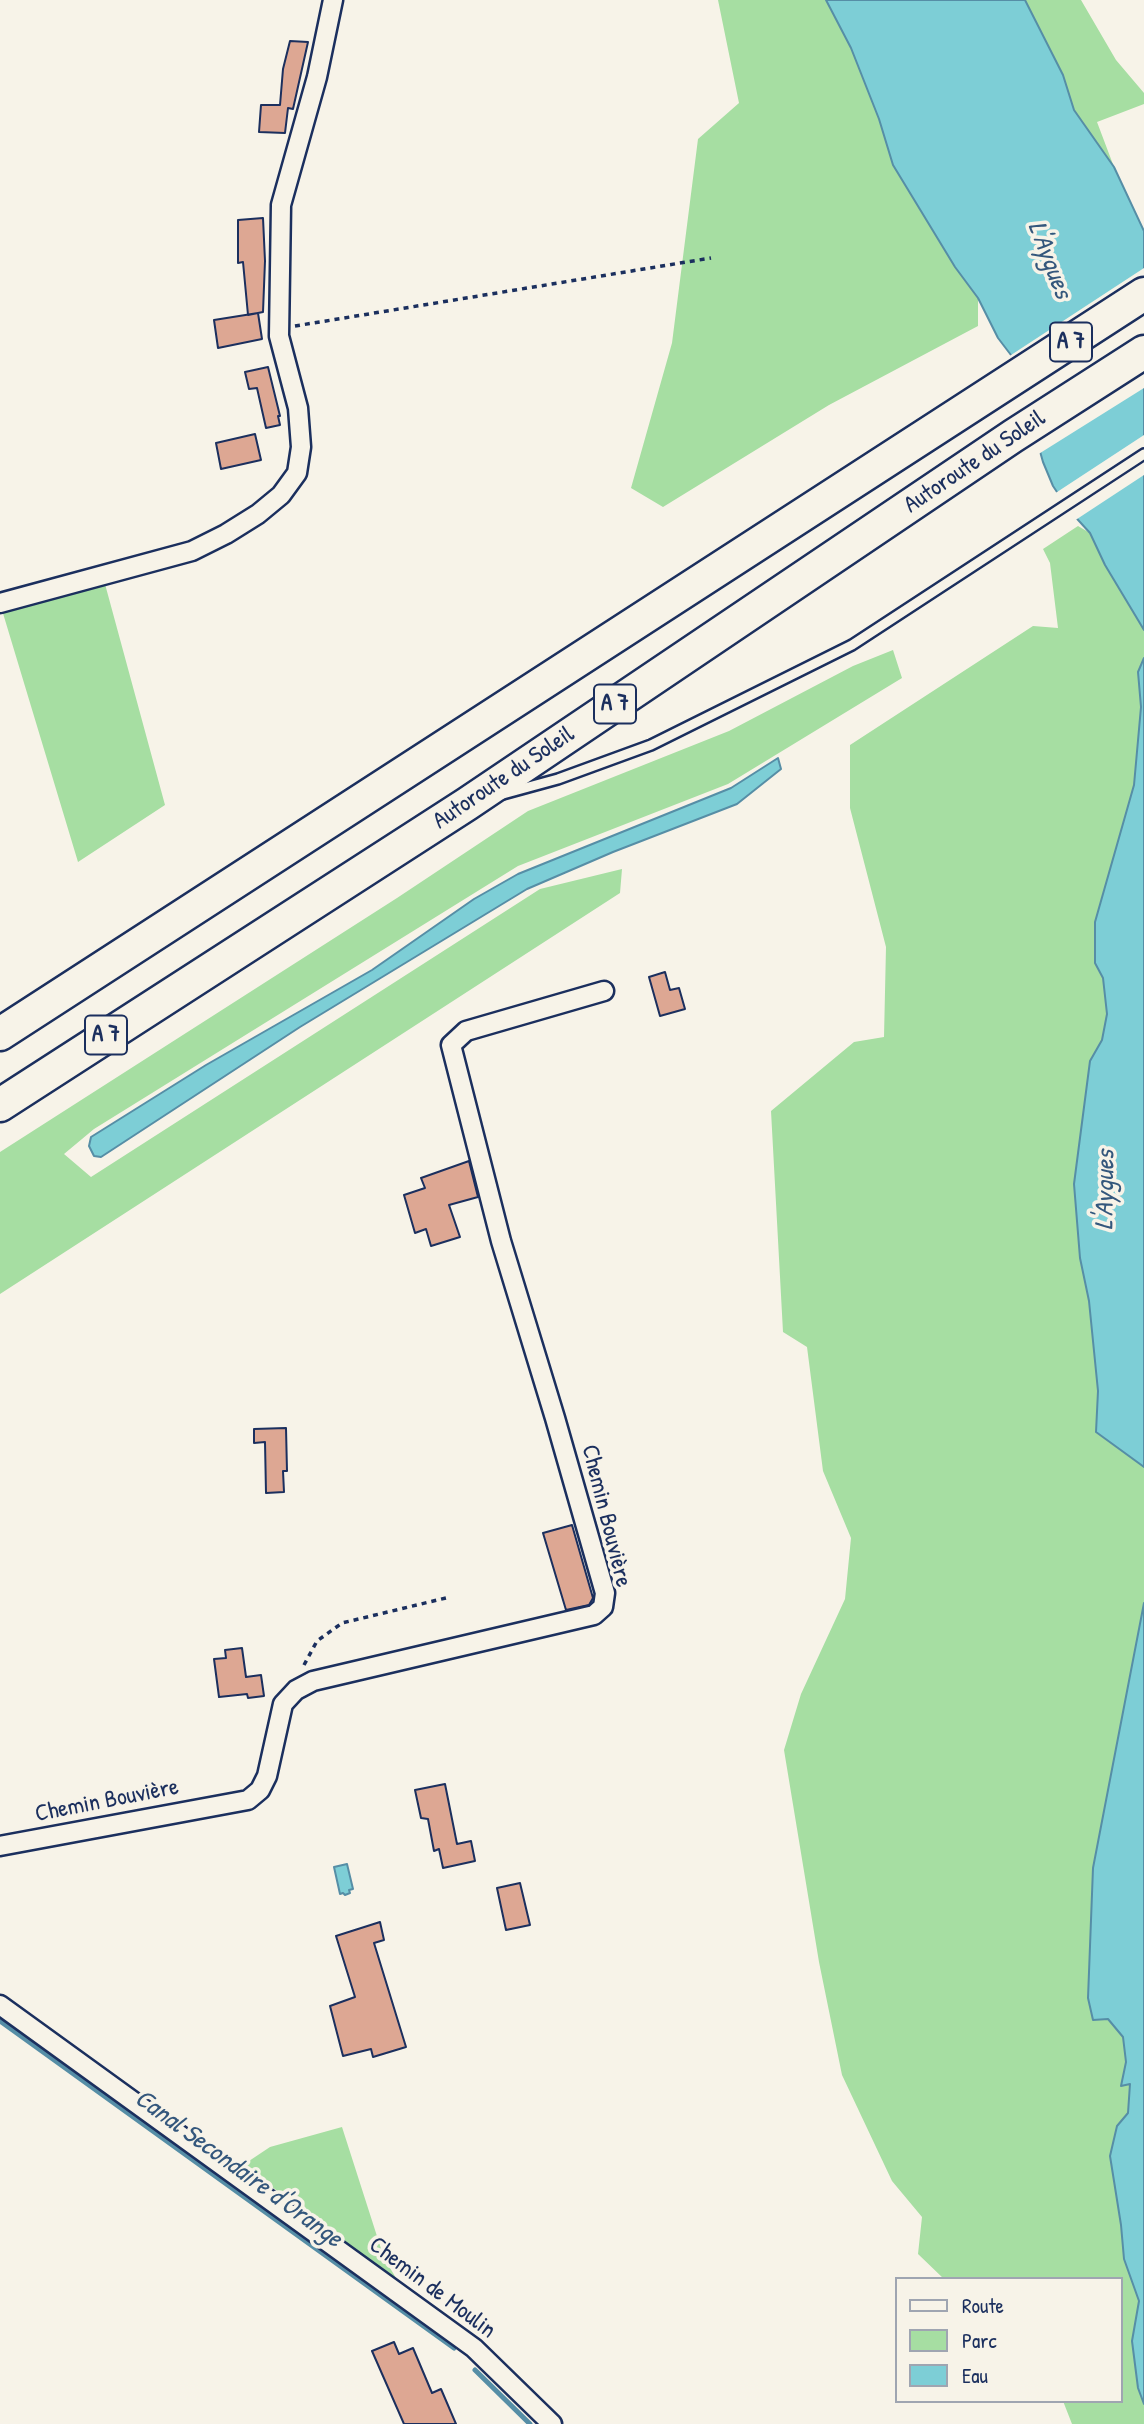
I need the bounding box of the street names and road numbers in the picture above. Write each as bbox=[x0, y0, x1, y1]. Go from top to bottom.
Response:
road number: A 7 bbox=[1050, 322, 1092, 362]
street label: Autoroute du Soleil bbox=[899, 404, 1051, 520]
road number: A 7 bbox=[594, 684, 636, 724]
street label: Autoroute du Soleil bbox=[428, 720, 580, 836]
road number: A 7 bbox=[85, 1016, 127, 1054]
street label: Chemin Bouvière bbox=[574, 1442, 638, 1590]
street label: Chemin Bouvière bbox=[33, 1773, 181, 1829]
street label: Chemin de Moulin bbox=[363, 2231, 501, 2345]

